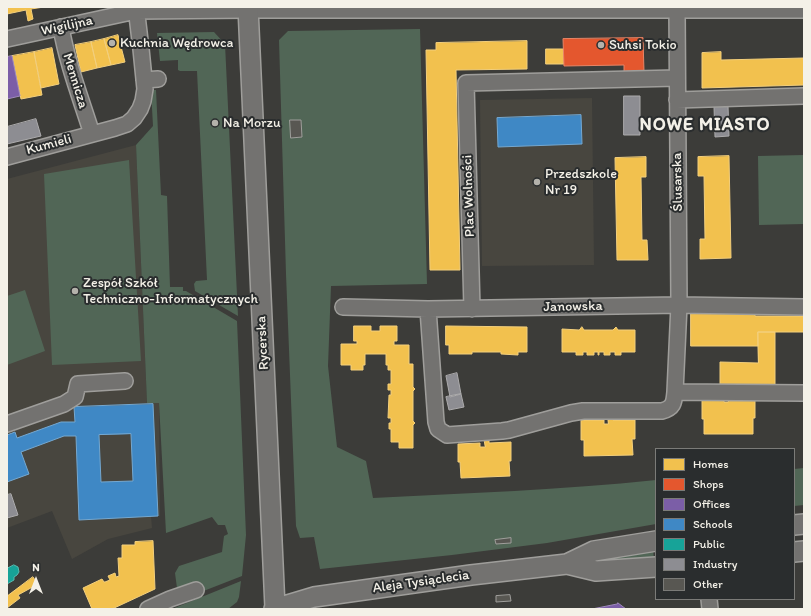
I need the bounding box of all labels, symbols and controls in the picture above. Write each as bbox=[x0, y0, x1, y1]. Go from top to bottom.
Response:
street label: Wigilijna bbox=[40, 12, 94, 40]
place label: Kuchnia Wędrowca bbox=[120, 35, 233, 51]
place label: Suhsi Tokio bbox=[609, 37, 677, 53]
marker: Kuchnia Wędrowca bbox=[107, 38, 117, 48]
marker: Suhsi Tokio bbox=[596, 40, 606, 50]
street label: Mennicza bbox=[59, 51, 91, 111]
district label: NOWE MIASTO bbox=[639, 114, 771, 136]
place label: Na Morzu bbox=[223, 115, 281, 131]
marker: Na Morzu bbox=[210, 118, 220, 128]
street label: Kumieli bbox=[25, 131, 73, 159]
street label: Ślusarska bbox=[669, 152, 687, 212]
street label: Plac Wolności bbox=[459, 155, 479, 237]
place label: Przedszkole Nr 19 bbox=[545, 166, 617, 198]
marker: Przedszkole Nr 19 bbox=[532, 177, 542, 187]
place label: Zespół Szkół Techniczno-Informatycznych bbox=[83, 275, 258, 308]
marker: Zespół Szkół Techniczno-Informatycznych bbox=[70, 286, 80, 296]
street label: Janowska bbox=[543, 298, 603, 316]
street label: Rycerska bbox=[253, 316, 273, 370]
legend bbox=[655, 448, 795, 600]
text: Homes bbox=[693, 457, 729, 471]
text: Shops bbox=[693, 477, 724, 491]
text: Offices bbox=[693, 497, 730, 511]
text: Schools bbox=[693, 517, 732, 531]
text: Public bbox=[693, 537, 725, 551]
text: Industry bbox=[693, 557, 737, 571]
north arrow bbox=[16, 560, 56, 600]
text: N bbox=[32, 561, 40, 574]
street label: Aleja Tysiąclecia bbox=[372, 567, 470, 597]
text: Other bbox=[693, 577, 723, 591]

